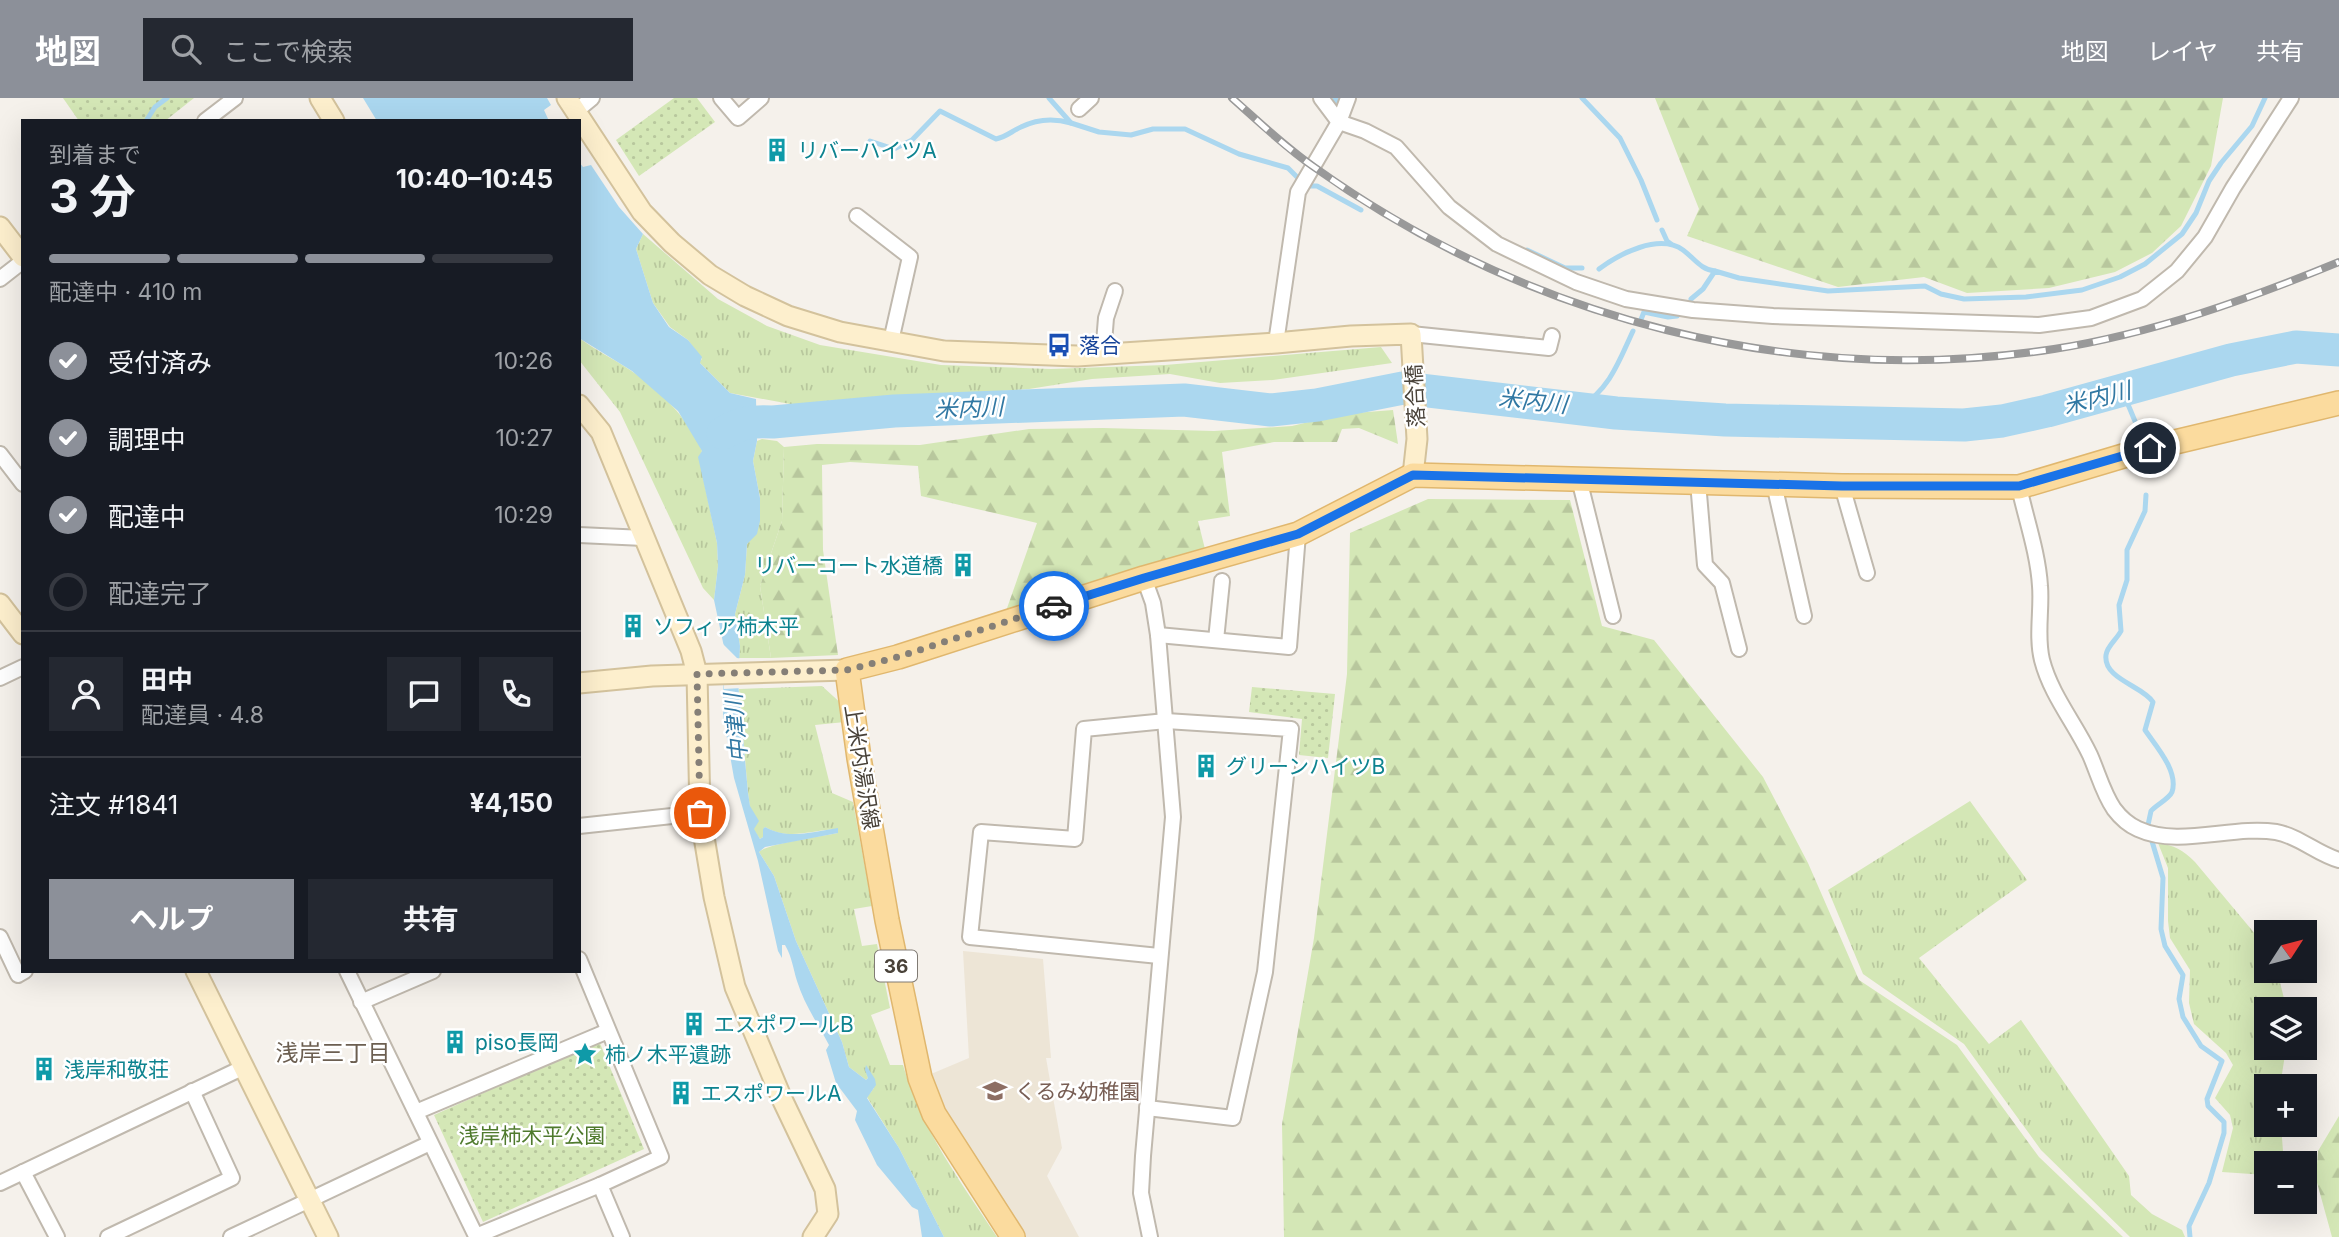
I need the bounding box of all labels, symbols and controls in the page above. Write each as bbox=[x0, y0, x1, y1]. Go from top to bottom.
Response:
search box bbox=[143, 18, 633, 81]
icon: search bbox=[167, 30, 205, 68]
text: 地図 bbox=[35, 31, 101, 71]
text: ここで検索 bbox=[223, 36, 353, 67]
text: 地図 bbox=[2061, 37, 2109, 66]
text: レイヤ bbox=[2147, 37, 2218, 66]
text: 共有 bbox=[2256, 37, 2304, 66]
building icon: リバーハイツA bbox=[763, 136, 791, 164]
place label: リバーハイツA bbox=[797, 138, 937, 163]
text: 到着まで bbox=[49, 141, 141, 169]
text: 10:40–10:45 bbox=[396, 163, 553, 194]
text: 3 分 bbox=[49, 168, 136, 224]
text: 配達中 · 410 m bbox=[49, 278, 202, 306]
bus stop icon: 落合 bbox=[1045, 331, 1073, 359]
place label: 落合 bbox=[1079, 333, 1121, 358]
icon: check bbox=[49, 342, 87, 380]
text: 受付済み bbox=[108, 347, 212, 378]
text: 10:26 bbox=[494, 347, 553, 375]
street label: 落合橋 bbox=[1401, 364, 1429, 428]
water label: 米内川 bbox=[2060, 375, 2137, 420]
water label: 米内川 bbox=[1497, 383, 1572, 419]
water label: 米内川 bbox=[934, 393, 1007, 423]
pin bbox=[2120, 418, 2180, 478]
icon: check bbox=[49, 419, 87, 457]
text: 調理中 bbox=[108, 424, 186, 455]
text: 10:27 bbox=[495, 424, 553, 452]
icon: home bbox=[2131, 429, 2169, 467]
icon: check bbox=[49, 496, 87, 534]
text: 配達中 bbox=[108, 501, 186, 532]
text: 10:29 bbox=[494, 501, 553, 529]
building icon: リバーコート水道橋 bbox=[949, 551, 977, 579]
place label: リバーコート水道橋 bbox=[754, 553, 943, 578]
courier bbox=[1019, 571, 1089, 641]
text: 配達完了 bbox=[108, 578, 212, 609]
icon: car bbox=[1035, 587, 1073, 625]
building icon: ソフィア柿木平 bbox=[619, 612, 647, 640]
place label: ソフィア柿木平 bbox=[653, 614, 800, 639]
button: person bbox=[49, 657, 123, 731]
button: chat bbox=[387, 657, 461, 731]
button: phone bbox=[479, 657, 553, 731]
text: 田中 bbox=[141, 664, 193, 695]
water label: 中津川 bbox=[719, 689, 753, 764]
text: 配達員 · 4.8 bbox=[141, 701, 264, 729]
street label: 上米内湯沢線 bbox=[840, 703, 884, 831]
building icon: グリーンハイツB bbox=[1192, 752, 1220, 780]
place label: グリーンハイツB bbox=[1226, 754, 1385, 779]
pin bbox=[670, 783, 730, 843]
text: ¥4,150 bbox=[470, 787, 553, 818]
text: 注文 #1841 bbox=[49, 789, 178, 820]
icon: bag bbox=[681, 794, 719, 832]
button: ヘルプ bbox=[49, 879, 294, 959]
button: 共有 bbox=[308, 879, 553, 959]
north arrow bbox=[2254, 920, 2317, 984]
map controls bbox=[2254, 920, 2317, 1214]
road number: 36 bbox=[875, 950, 917, 982]
button: layers bbox=[2254, 997, 2317, 1060]
building icon: エスポワールB bbox=[680, 1010, 708, 1038]
place label: エスポワールB bbox=[714, 1012, 854, 1037]
building icon: piso長岡 bbox=[441, 1028, 469, 1056]
place label: piso長岡 bbox=[475, 1030, 559, 1055]
district label: 浅岸三丁目 bbox=[276, 1039, 391, 1067]
place icon: 柿ノ木平遺跡 bbox=[571, 1040, 599, 1068]
place label: 柿ノ木平遺跡 bbox=[605, 1042, 731, 1067]
building icon: 浅岸和敬荘 bbox=[30, 1055, 58, 1083]
place label: 浅岸和敬荘 bbox=[64, 1057, 169, 1082]
button: + bbox=[2254, 1074, 2317, 1137]
school or university icon: くるみ幼稚園 bbox=[981, 1077, 1009, 1105]
building icon: エスポワールA bbox=[667, 1079, 695, 1107]
place label: くるみ幼稚園 bbox=[1015, 1079, 1141, 1104]
place label: エスポワールA bbox=[701, 1081, 842, 1106]
park label: 浅岸柿木平公園 bbox=[459, 1123, 606, 1148]
button: − bbox=[2254, 1151, 2317, 1214]

